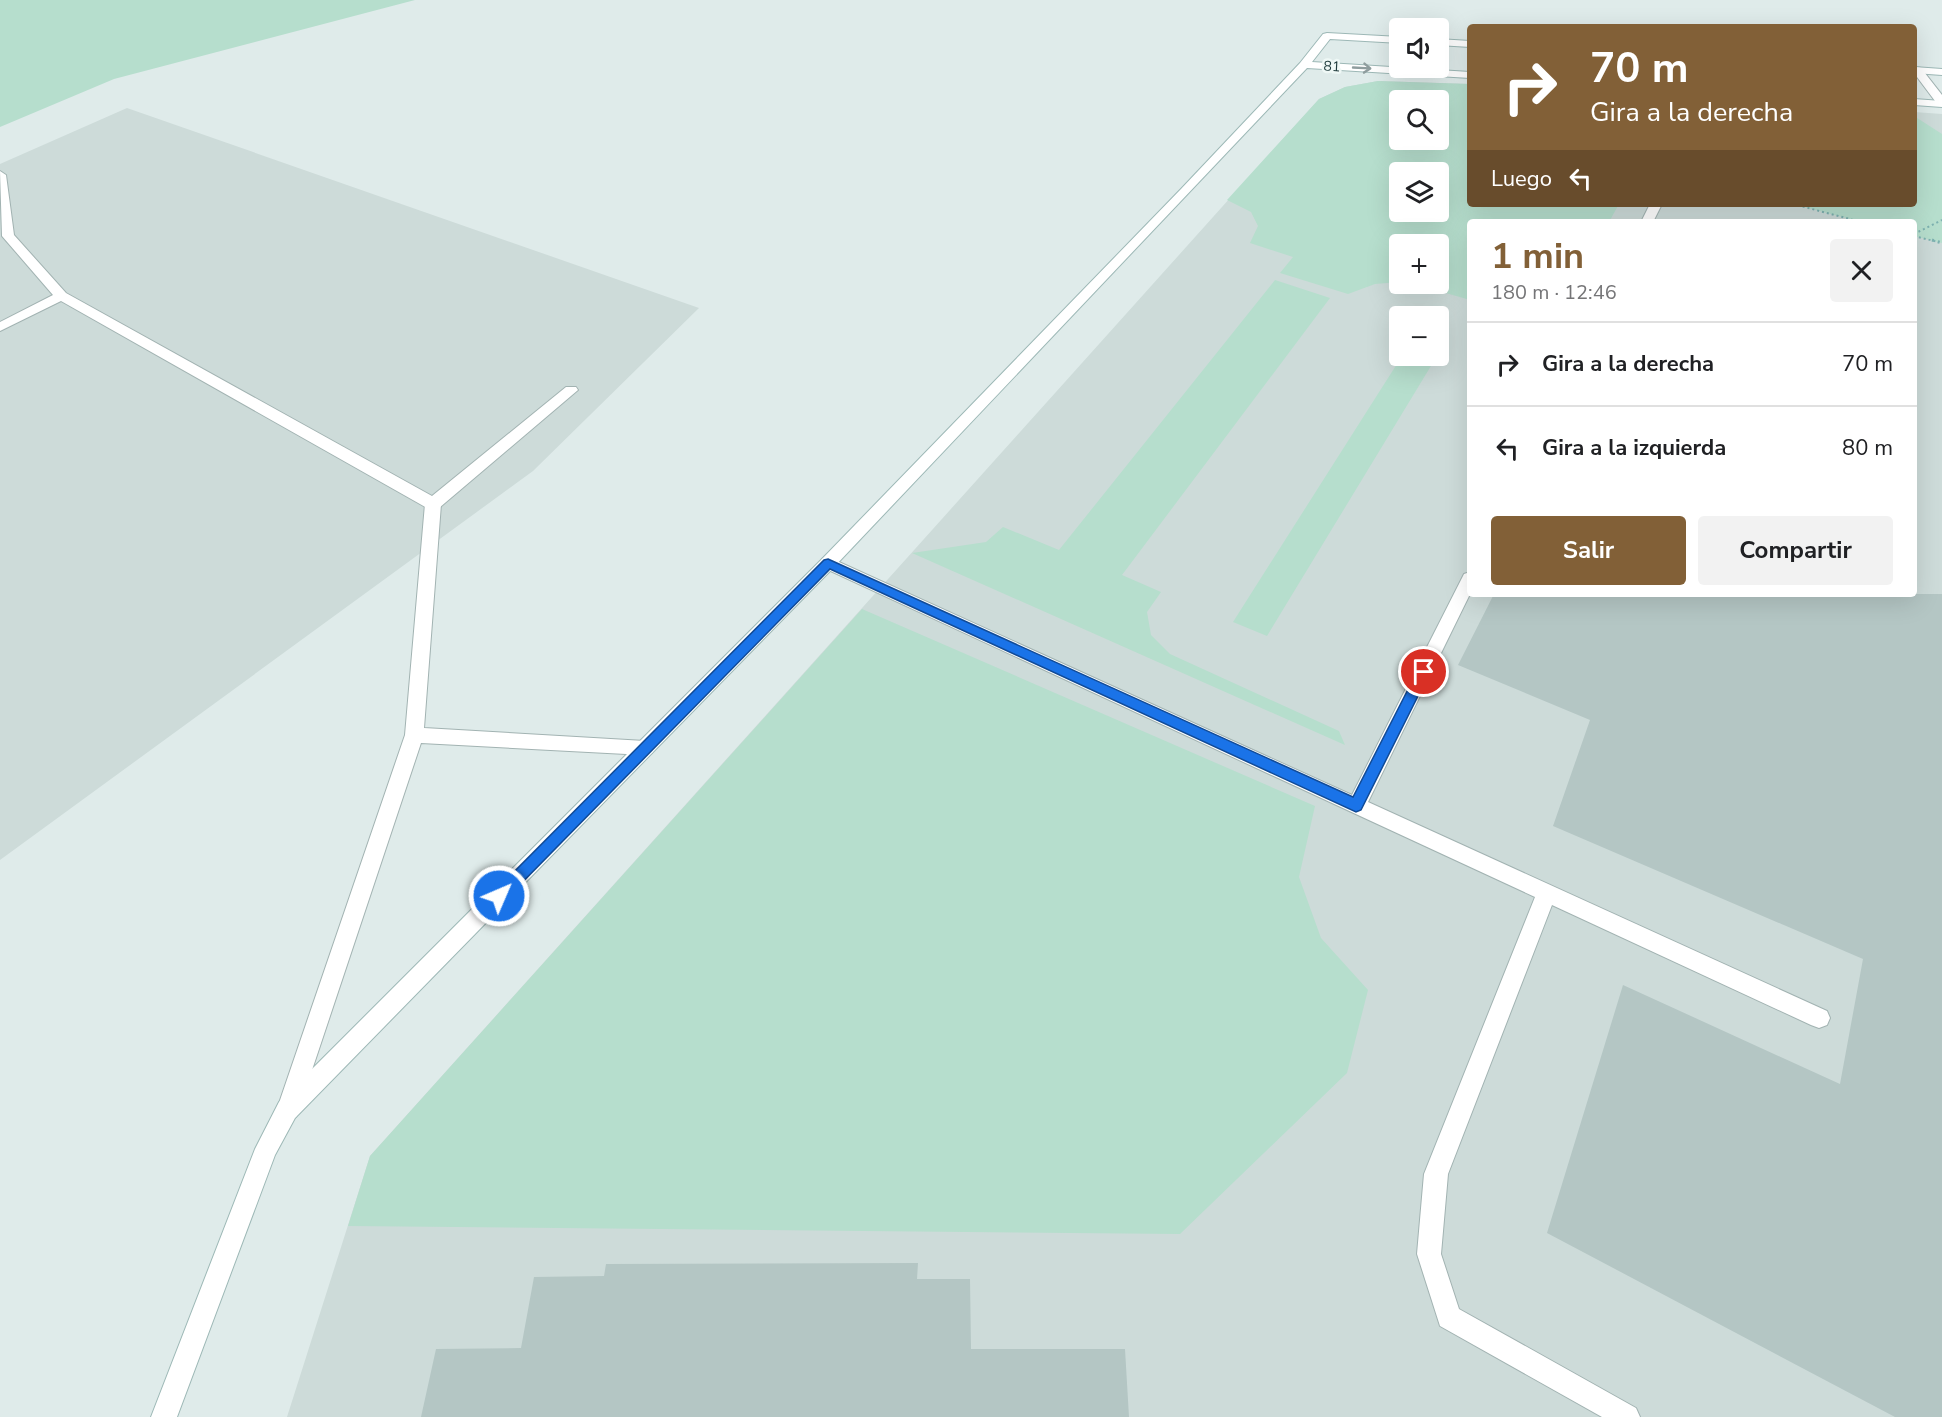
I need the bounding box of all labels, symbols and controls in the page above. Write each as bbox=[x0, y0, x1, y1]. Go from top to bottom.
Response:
map controls bbox=[1389, 18, 1449, 366]
button: sound bbox=[1389, 18, 1449, 78]
text: 70 m bbox=[1590, 40, 1689, 97]
icon: right bbox=[1491, 48, 1569, 126]
street label: 81 bbox=[1323, 57, 1341, 76]
one-way arrow bbox=[1351, 63, 1371, 74]
button: search bbox=[1389, 90, 1449, 150]
text: Gira a la derecha bbox=[1590, 94, 1793, 131]
button: layers bbox=[1389, 162, 1449, 222]
icon: left bbox=[1564, 162, 1597, 195]
text: Luego bbox=[1491, 164, 1552, 194]
text: 1 min bbox=[1491, 232, 1584, 281]
button: + bbox=[1389, 234, 1449, 294]
button: close bbox=[1830, 239, 1893, 302]
text: 180 m · 12:46 bbox=[1491, 279, 1617, 306]
button: − bbox=[1389, 306, 1449, 366]
icon: right bbox=[1491, 348, 1524, 381]
text: Gira a la derecha bbox=[1542, 349, 1714, 379]
text: 70 m bbox=[1842, 349, 1893, 379]
icon: left bbox=[1491, 432, 1524, 465]
text: Gira a la izquierda bbox=[1542, 433, 1726, 463]
text: 80 m bbox=[1842, 433, 1893, 463]
button: Salir bbox=[1491, 516, 1686, 585]
button: Compartir bbox=[1698, 516, 1893, 585]
pin bbox=[1398, 646, 1449, 697]
icon: arrive bbox=[1407, 655, 1440, 688]
position arrow bbox=[467, 864, 531, 928]

